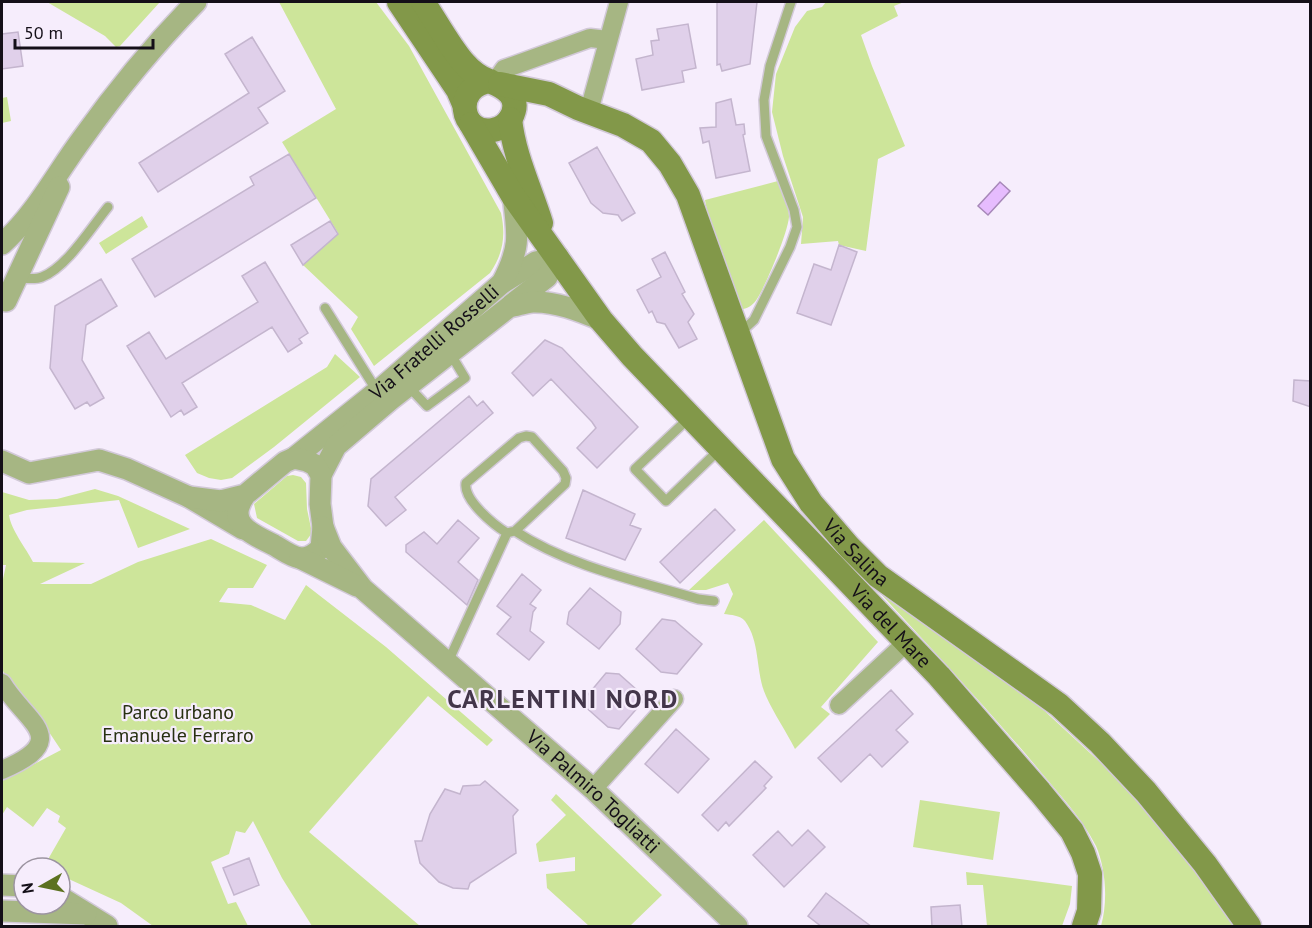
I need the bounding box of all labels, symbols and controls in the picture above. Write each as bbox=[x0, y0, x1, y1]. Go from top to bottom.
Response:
scale bar bbox=[15, 12, 153, 50]
text: 50 m bbox=[24, 21, 63, 44]
street label: Via Fratelli Rosselli bbox=[363, 278, 505, 406]
street label: Via Salina bbox=[817, 512, 894, 593]
street label: Via del Mare bbox=[844, 578, 937, 674]
district label: CARLENTINI NORD bbox=[447, 682, 679, 715]
park label: Parco urbano Emanuele Ferraro bbox=[102, 699, 254, 748]
street label: Via Palmiro Togliatti bbox=[520, 723, 666, 859]
north arrow bbox=[12, 856, 72, 916]
text: N bbox=[16, 882, 38, 895]

